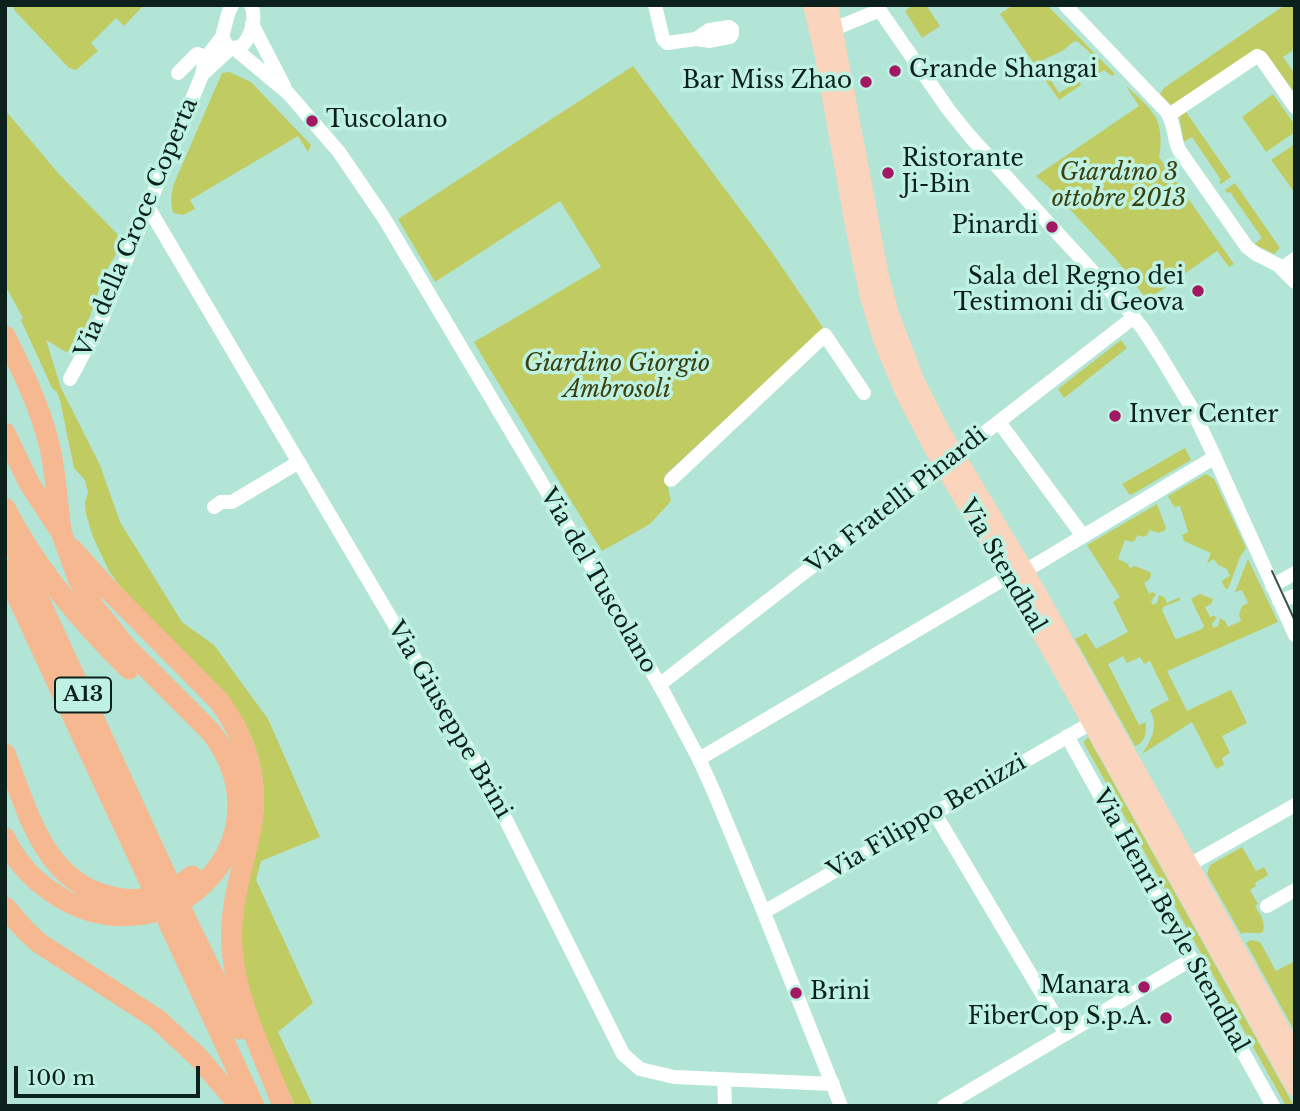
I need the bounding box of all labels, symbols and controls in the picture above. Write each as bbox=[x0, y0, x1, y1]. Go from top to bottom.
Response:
place label: Grande Shangai bbox=[909, 57, 1097, 85]
marker: Grande Shangai bbox=[887, 63, 903, 79]
place label: Bar Miss Zhao bbox=[682, 68, 852, 96]
marker: Bar Miss Zhao bbox=[858, 74, 874, 90]
street label: Via della Croce Coperta bbox=[70, 94, 204, 362]
place label: Tuscolano bbox=[326, 107, 447, 135]
marker: Tuscolano bbox=[304, 113, 320, 129]
place label: Ristorante Ji-Bin bbox=[902, 146, 1024, 200]
park label: Giardino 3 ottobre 2013 bbox=[1052, 160, 1186, 214]
marker: Ristorante Ji-Bin bbox=[880, 165, 896, 181]
place label: Pinardi bbox=[952, 213, 1038, 241]
marker: Pinardi bbox=[1044, 219, 1060, 235]
place label: Sala del Regno dei Testimoni di Geova bbox=[954, 264, 1184, 318]
marker: Sala del Regno dei Testimoni di Geova bbox=[1190, 283, 1206, 299]
park label: Giardino Giorgio Ambrosoli bbox=[524, 351, 710, 405]
place label: Inver Center bbox=[1129, 402, 1279, 430]
marker: Inver Center bbox=[1107, 408, 1123, 424]
street label: Via Fratelli Pinardi bbox=[801, 422, 993, 580]
street label: Via del Tuscolano bbox=[534, 483, 662, 679]
street label: Via Stendhal bbox=[953, 495, 1051, 637]
street label: Via Giuseppe Brini bbox=[381, 617, 517, 823]
road number: A13 bbox=[55, 678, 111, 712]
street label: Via Filippo Benizzi bbox=[823, 749, 1031, 885]
street label: Via Henri Beyle Stendhal bbox=[1086, 785, 1254, 1057]
place label: Manara bbox=[1040, 973, 1130, 1001]
place label: Brini bbox=[810, 979, 870, 1007]
marker: Manara bbox=[1136, 979, 1152, 995]
marker: Brini bbox=[788, 985, 804, 1001]
place label: FiberCop S.p.A. bbox=[968, 1004, 1152, 1032]
marker: FiberCop S.p.A. bbox=[1158, 1010, 1174, 1026]
scale bar bbox=[18, 1052, 203, 1096]
text: 100 m bbox=[27, 1065, 95, 1091]

